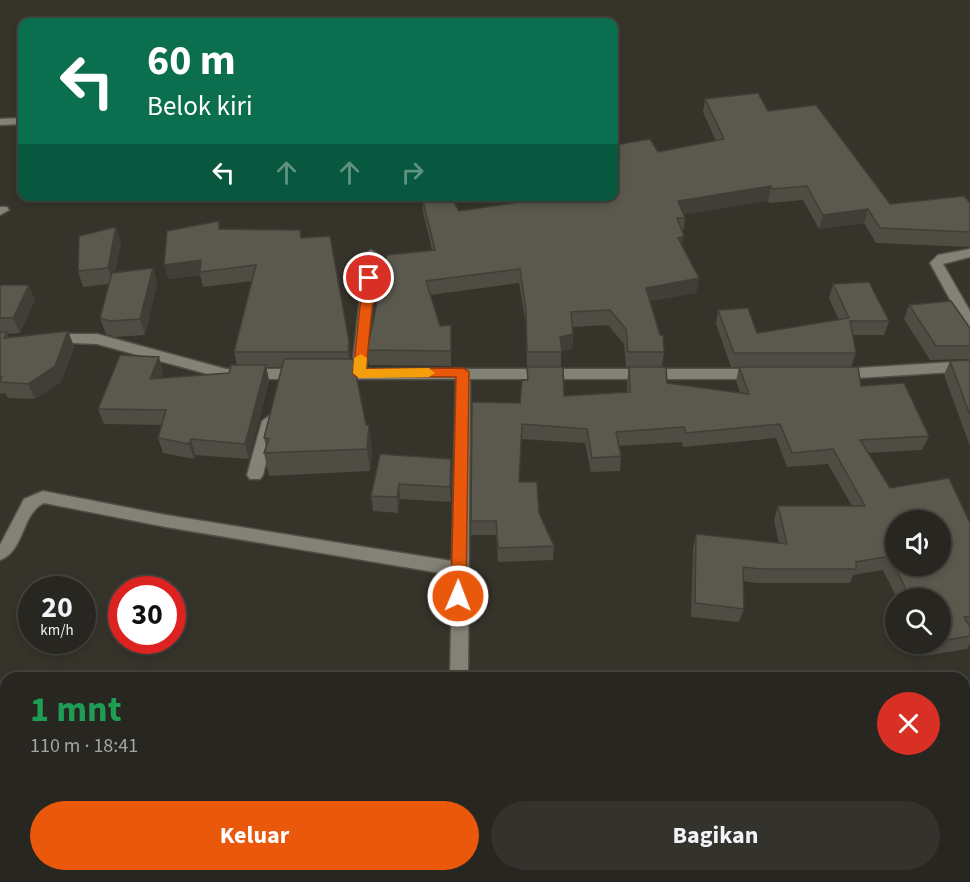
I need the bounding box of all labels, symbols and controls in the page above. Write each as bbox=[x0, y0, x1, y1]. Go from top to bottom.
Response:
text: 60 m bbox=[147, 31, 236, 91]
icon: left bbox=[48, 42, 126, 120]
text: Belok kiri bbox=[147, 87, 253, 126]
icon: left bbox=[207, 156, 240, 189]
icon: ahead bbox=[270, 156, 303, 189]
icon: ahead bbox=[333, 156, 366, 189]
icon: right bbox=[396, 156, 429, 189]
pin bbox=[343, 252, 394, 303]
icon: arrive bbox=[352, 261, 385, 294]
map controls bbox=[885, 510, 951, 654]
button: sound bbox=[885, 510, 951, 576]
position arrow bbox=[426, 564, 490, 628]
speed limit sign: 30 bbox=[108, 576, 186, 654]
text: 20 bbox=[41, 586, 73, 629]
button: search bbox=[885, 588, 951, 654]
text: km/h bbox=[40, 620, 74, 641]
text: 1 mnt bbox=[30, 684, 121, 735]
button: close bbox=[877, 692, 940, 755]
text: 110 m · 18:41 bbox=[30, 732, 138, 760]
button: Keluar bbox=[30, 801, 479, 870]
button: Bagikan bbox=[491, 801, 940, 870]

